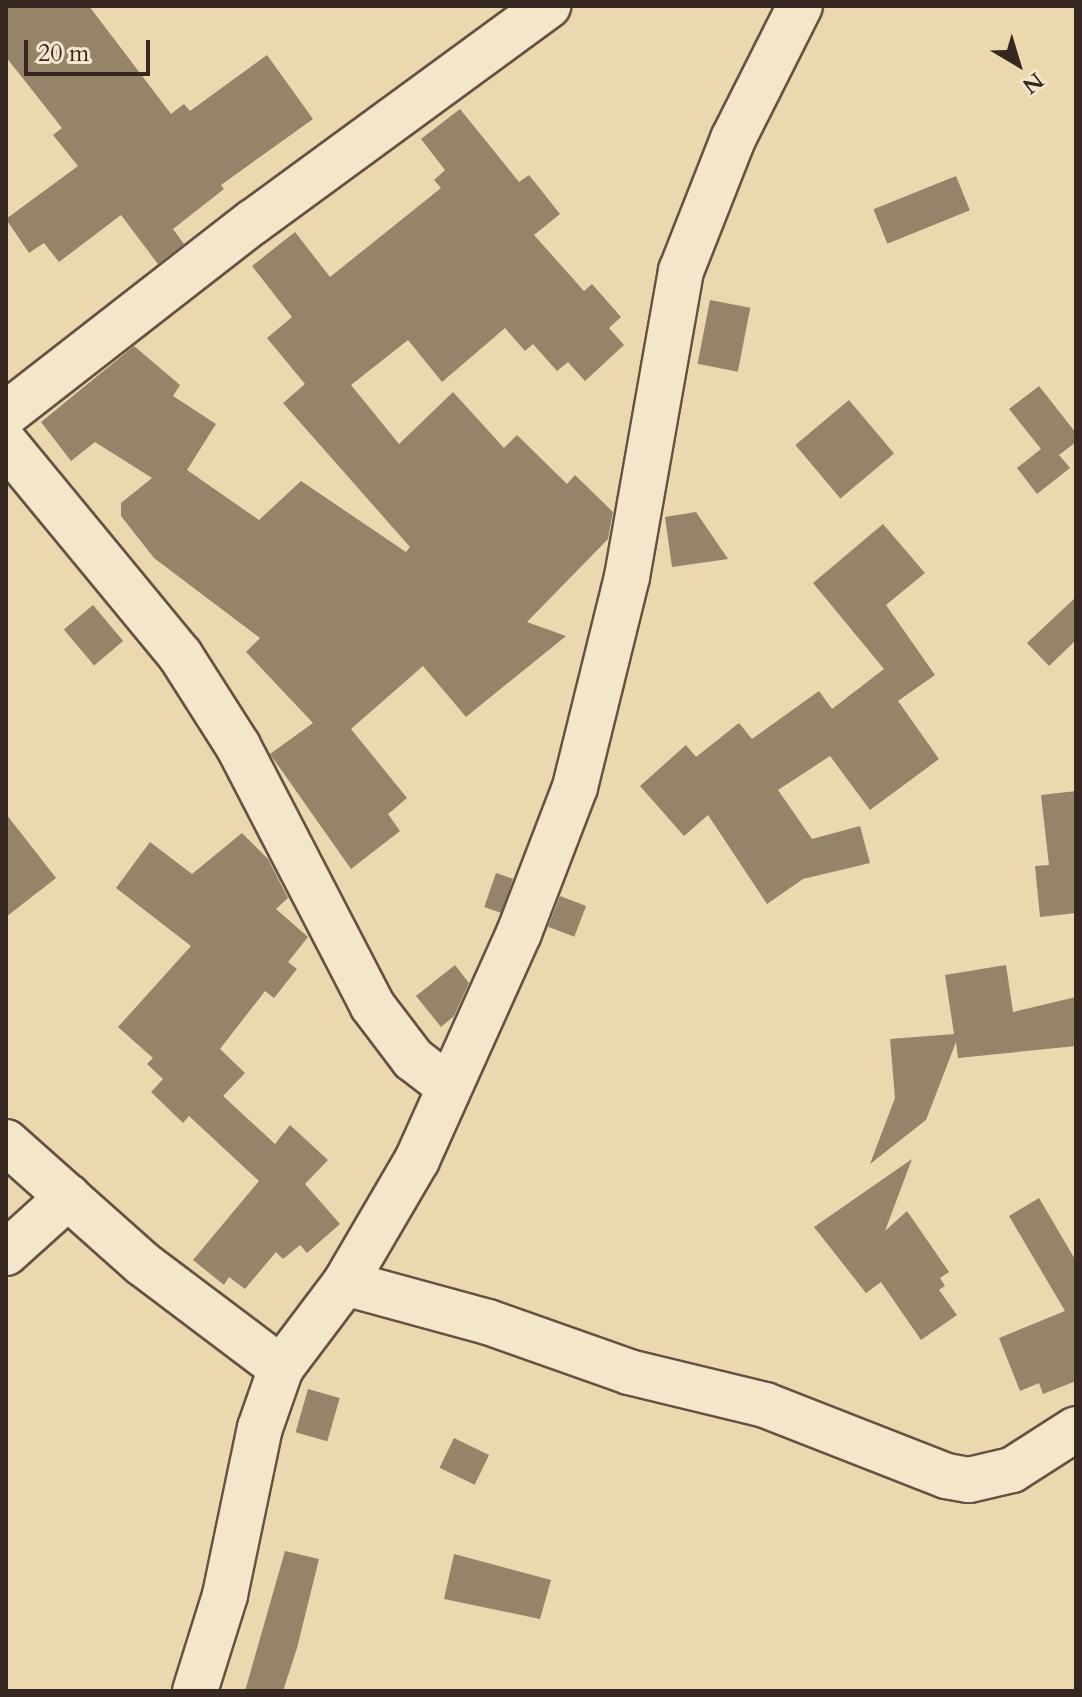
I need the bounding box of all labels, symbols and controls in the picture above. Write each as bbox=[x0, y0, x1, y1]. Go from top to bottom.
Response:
scale bar bbox=[28, 24, 154, 74]
north arrow bbox=[978, 24, 1058, 104]
text: 20 m bbox=[38, 37, 89, 70]
text: N bbox=[1016, 65, 1050, 101]

